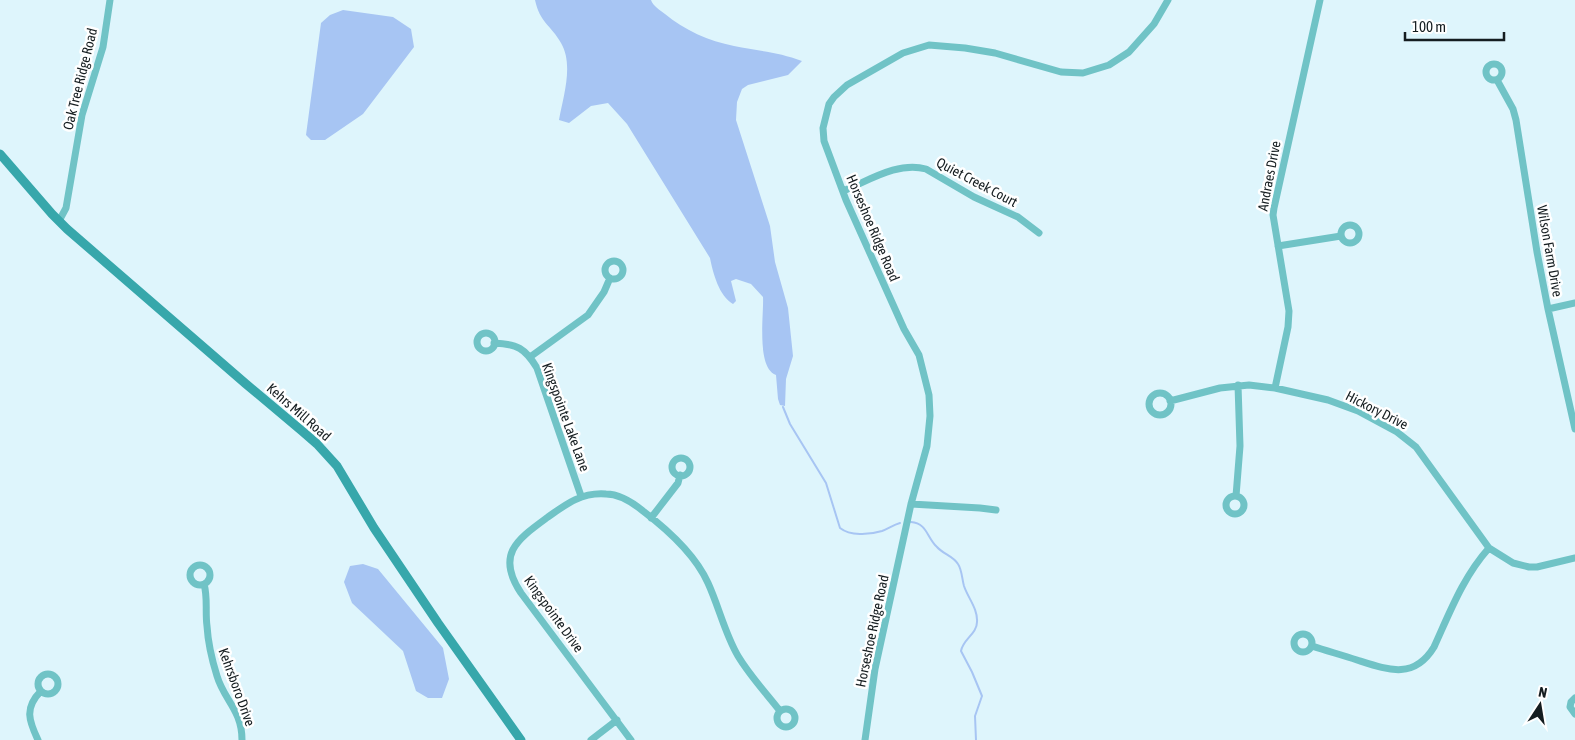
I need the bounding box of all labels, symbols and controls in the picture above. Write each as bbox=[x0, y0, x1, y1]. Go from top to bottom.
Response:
scale bar bbox=[1405, 10, 1504, 42]
text: 100 m bbox=[1412, 18, 1446, 35]
street label: Oak Tree Ridge Road bbox=[60, 26, 100, 132]
street label: Andraes Drive bbox=[1254, 140, 1284, 212]
street label: Quiet Creek Court bbox=[934, 154, 1020, 210]
street label: Horseshoe Ridge Road bbox=[843, 172, 903, 284]
street label: Wilson Farm Drive bbox=[1534, 204, 1566, 298]
street label: Kingspointe Lake Lane bbox=[539, 361, 593, 473]
street label: Kehrs Mill Road bbox=[264, 380, 334, 444]
street label: Hickory Drive bbox=[1343, 387, 1411, 433]
street label: Kingspointe Drive bbox=[521, 573, 587, 655]
street label: Horseshoe Ridge Road bbox=[852, 573, 892, 689]
street label: Kehrsboro Drive bbox=[215, 646, 259, 728]
north arrow bbox=[1515, 680, 1565, 730]
text: N bbox=[1537, 684, 1548, 701]

